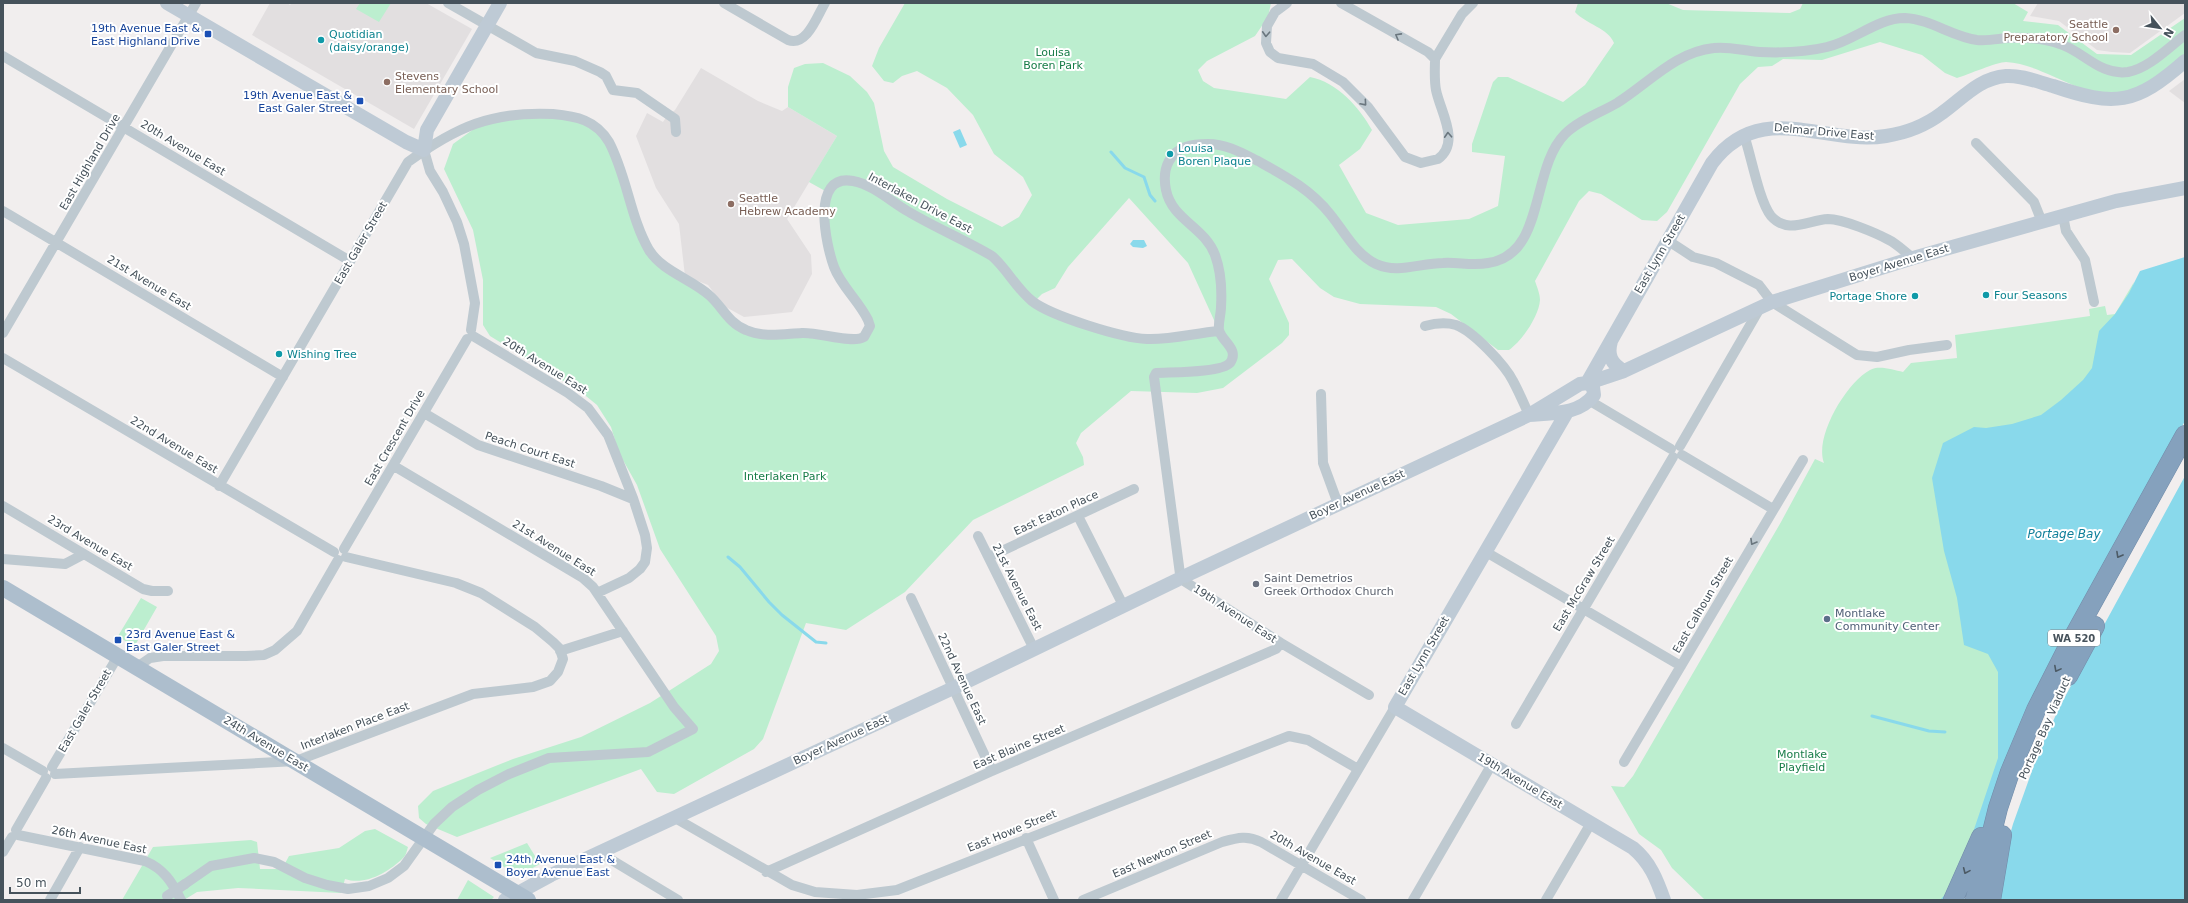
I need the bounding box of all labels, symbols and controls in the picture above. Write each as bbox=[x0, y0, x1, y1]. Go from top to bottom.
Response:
north arrow bbox=[2140, 8, 2180, 48]
place label: Seattle Preparatory School bbox=[2003, 18, 2108, 44]
place label: 19th Avenue East & East Highland Drive bbox=[91, 22, 200, 48]
marker: Seattle Preparatory School bbox=[2111, 25, 2121, 35]
text: N bbox=[2160, 26, 2176, 40]
place label: Quotidian (daisy/orange) bbox=[329, 28, 409, 54]
marker: 19th Avenue East & East Highland Drive bbox=[203, 29, 213, 39]
one-way arrow bbox=[1262, 31, 1271, 37]
one-way arrow bbox=[1395, 33, 1403, 40]
marker: Quotidian (daisy/orange) bbox=[316, 35, 326, 45]
park label: Louisa Boren Park bbox=[1023, 46, 1083, 72]
place label: Stevens Elementary School bbox=[395, 70, 498, 96]
marker: Stevens Elementary School bbox=[382, 77, 392, 87]
place label: 19th Avenue East & East Galer Street bbox=[243, 89, 353, 115]
marker: 19th Avenue East & East Galer Street bbox=[355, 96, 365, 106]
one-way arrow bbox=[1360, 99, 1367, 106]
street label: East Highland Drive bbox=[57, 111, 123, 212]
street label: 20th Avenue East bbox=[138, 117, 228, 179]
street label: Delmar Drive East bbox=[1773, 121, 1875, 143]
one-way arrow bbox=[1443, 132, 1452, 138]
place label: Louisa Boren Plaque bbox=[1178, 142, 1251, 168]
marker: Louisa Boren Plaque bbox=[1165, 149, 1175, 159]
street label: Interlaken Drive East bbox=[866, 170, 975, 236]
place label: Seattle Hebrew Academy bbox=[739, 192, 836, 218]
street label: East Galer Street bbox=[332, 199, 390, 287]
marker: Seattle Hebrew Academy bbox=[726, 199, 736, 209]
street label: East Lynn Street bbox=[1632, 211, 1688, 296]
street label: Boyer Avenue East bbox=[1848, 241, 1951, 284]
street label: 21st Avenue East bbox=[105, 253, 194, 314]
place label: Four Seasons bbox=[1994, 289, 2068, 302]
place label: Portage Shore bbox=[1829, 290, 1907, 303]
marker: Four Seasons bbox=[1981, 290, 1991, 300]
marker: Portage Shore bbox=[1910, 291, 1920, 301]
street label: 20th Avenue East bbox=[500, 335, 590, 398]
place label: Wishing Tree bbox=[287, 348, 357, 361]
marker: Wishing Tree bbox=[274, 349, 284, 359]
street label: East Crescent Drive bbox=[362, 388, 428, 488]
street label: 22nd Avenue East bbox=[128, 414, 221, 477]
street label: Peach Court East bbox=[483, 429, 577, 471]
street label: Boyer Avenue East bbox=[1307, 467, 1407, 523]
park label: Interlaken Park bbox=[744, 470, 827, 483]
street label: East Eaton Place bbox=[1012, 488, 1100, 538]
street label: 23rd Avenue East bbox=[45, 512, 135, 574]
street label: 21st Avenue East bbox=[510, 517, 599, 579]
water label: Portage Bay bbox=[2027, 527, 2101, 541]
street label: East McGraw Street bbox=[1550, 534, 1618, 634]
one-way arrow bbox=[1751, 538, 1758, 546]
street label: 21st Avenue East bbox=[989, 541, 1045, 633]
one-way arrow bbox=[2116, 551, 2124, 558]
street label: East Calhoun Street bbox=[1670, 554, 1736, 656]
place label: Saint Demetrios Greek Orthodox Church bbox=[1264, 572, 1394, 598]
marker: Saint Demetrios Greek Orthodox Church bbox=[1251, 579, 1261, 589]
street label: 19th Avenue East bbox=[1191, 582, 1280, 646]
place label: Montlake Community Center bbox=[1835, 607, 1940, 633]
street label: East Lynn Street bbox=[1396, 613, 1452, 698]
marker: Montlake Community Center bbox=[1822, 614, 1832, 624]
place label: 23rd Avenue East & East Galer Street bbox=[126, 628, 235, 654]
road number: WA 520 bbox=[2048, 630, 2100, 646]
street label: 22nd Avenue East bbox=[935, 631, 989, 727]
marker: 23rd Avenue East & East Galer Street bbox=[113, 635, 123, 645]
one-way arrow bbox=[2054, 665, 2061, 673]
street label: East Galer Street bbox=[56, 667, 114, 755]
street label: Portage Bay Viaduct bbox=[2016, 674, 2074, 782]
street label: Interlaken Place East bbox=[299, 699, 412, 753]
street label: Boyer Avenue East bbox=[791, 712, 891, 768]
street label: 24th Avenue East bbox=[221, 713, 311, 775]
street label: East Blaine Street bbox=[971, 722, 1067, 772]
park label: Montlake Playfield bbox=[1777, 748, 1827, 774]
street label: 19th Avenue East bbox=[1475, 750, 1565, 812]
street label: East Howe Street bbox=[966, 807, 1059, 855]
street label: 26th Avenue East bbox=[50, 824, 148, 857]
street label: East Newton Street bbox=[1111, 827, 1214, 881]
street label: 20th Avenue East bbox=[1268, 828, 1359, 888]
place label: 24th Avenue East & Boyer Avenue East bbox=[506, 853, 615, 879]
marker: 24th Avenue East & Boyer Avenue East bbox=[493, 860, 503, 870]
one-way arrow bbox=[1963, 867, 1971, 875]
scale bar bbox=[10, 869, 80, 895]
text: 50 m bbox=[16, 876, 47, 890]

